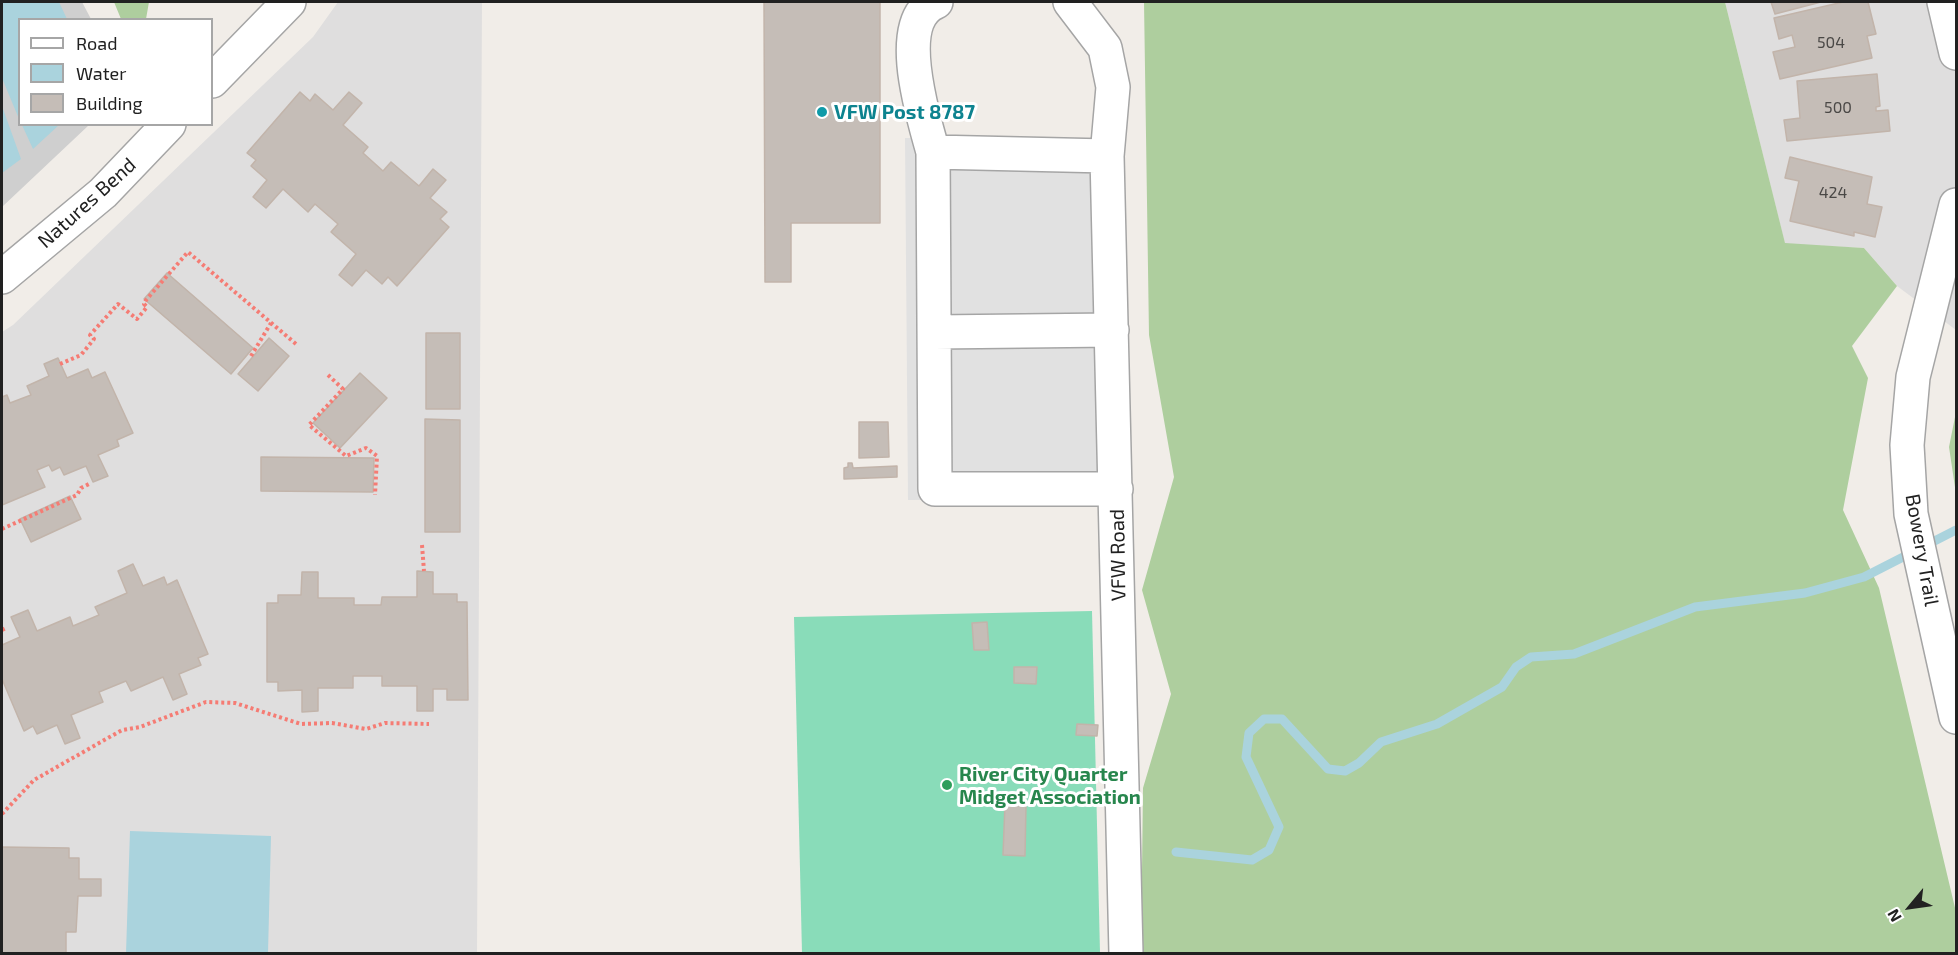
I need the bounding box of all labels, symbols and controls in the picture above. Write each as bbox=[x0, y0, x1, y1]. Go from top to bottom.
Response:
legend bbox=[18, 18, 213, 126]
text: Road bbox=[76, 32, 117, 54]
house number: 504 bbox=[1817, 33, 1845, 53]
text: Water bbox=[76, 62, 126, 84]
text: Building bbox=[76, 92, 143, 114]
house number: 500 bbox=[1824, 98, 1852, 118]
place label: VFW Post 8787 bbox=[834, 100, 975, 124]
marker: VFW Post 8787 bbox=[815, 105, 829, 119]
street label: Natures Bend bbox=[33, 153, 141, 253]
house number: 424 bbox=[1819, 183, 1847, 203]
street label: Bowery Trail bbox=[1900, 492, 1944, 608]
street label: VFW Road bbox=[1105, 509, 1131, 601]
place label: River City Quarter Midget Association bbox=[959, 762, 1141, 809]
marker: River City Quarter Midget Association bbox=[940, 778, 954, 792]
north arrow bbox=[1880, 877, 1940, 937]
text: N bbox=[1883, 906, 1905, 926]

